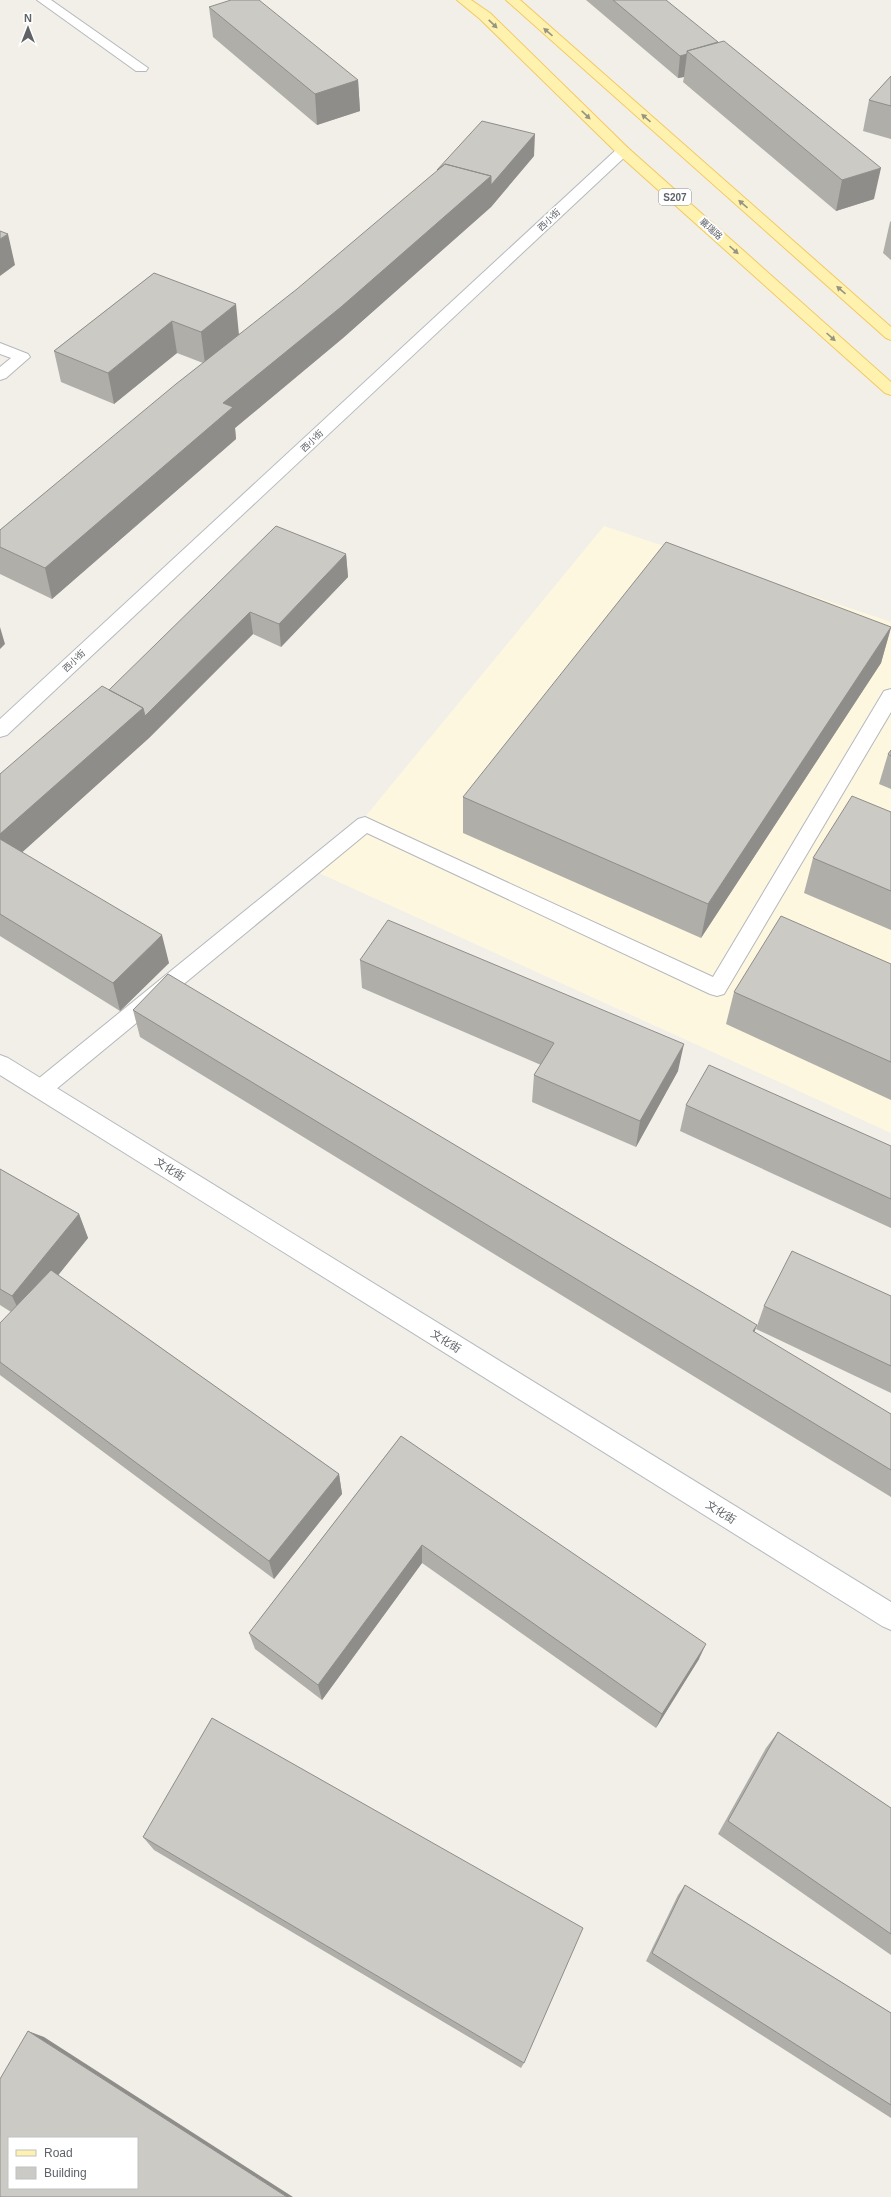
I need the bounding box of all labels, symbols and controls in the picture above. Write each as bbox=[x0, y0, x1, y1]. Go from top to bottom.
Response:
north arrow bbox=[8, 8, 48, 48]
text: N bbox=[24, 12, 32, 24]
one-way arrow bbox=[488, 20, 498, 29]
one-way arrow bbox=[543, 28, 554, 37]
one-way arrow bbox=[581, 110, 591, 120]
one-way arrow bbox=[641, 114, 651, 123]
road number: S207 bbox=[659, 189, 691, 205]
one-way arrow bbox=[738, 200, 749, 209]
street label: 西小街 bbox=[536, 207, 562, 233]
street label: 襄瑞路 bbox=[698, 216, 724, 242]
one-way arrow bbox=[729, 246, 739, 255]
one-way arrow bbox=[836, 286, 846, 295]
one-way arrow bbox=[826, 332, 836, 341]
street label: 西小街 bbox=[299, 428, 325, 454]
street label: 西小街 bbox=[61, 648, 87, 674]
street label: 文化街 bbox=[153, 1155, 187, 1183]
street label: 文化街 bbox=[429, 1327, 463, 1355]
street label: 文化街 bbox=[704, 1498, 738, 1526]
legend bbox=[8, 2137, 138, 2189]
text: Road bbox=[44, 2146, 73, 2160]
text: Building bbox=[44, 2166, 87, 2180]

